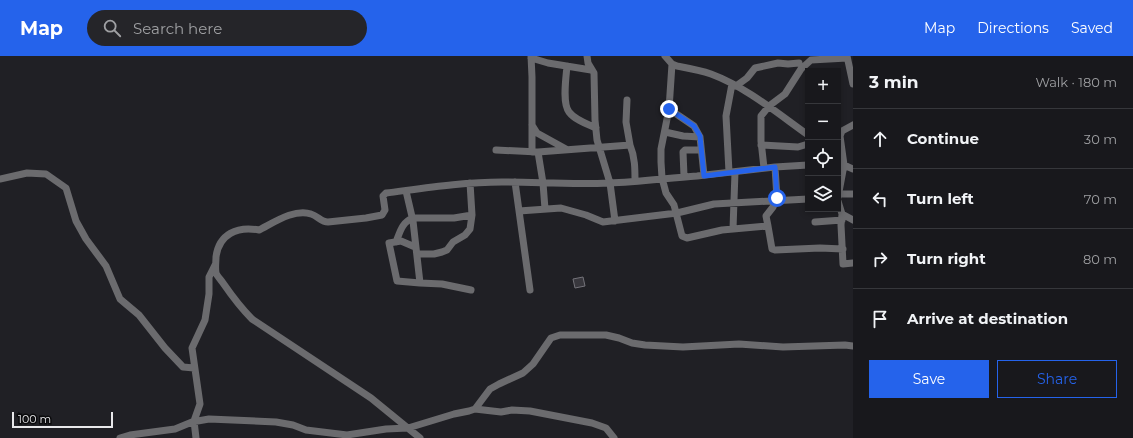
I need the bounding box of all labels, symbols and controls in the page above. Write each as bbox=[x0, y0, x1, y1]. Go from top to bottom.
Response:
search box bbox=[87, 10, 367, 46]
text: Map bbox=[20, 17, 63, 40]
icon: search bbox=[101, 17, 123, 39]
text: Search here bbox=[133, 19, 222, 38]
text: Map bbox=[924, 19, 955, 37]
text: Directions bbox=[977, 19, 1049, 37]
text: Saved bbox=[1071, 19, 1113, 37]
map controls bbox=[805, 68, 841, 212]
button: + bbox=[805, 68, 841, 104]
text: 3 min bbox=[869, 72, 919, 92]
text: Walk · 180 m bbox=[1035, 74, 1117, 90]
route end bbox=[660, 100, 678, 118]
button: − bbox=[805, 104, 841, 140]
icon: ahead bbox=[869, 128, 891, 150]
text: Continue bbox=[907, 129, 979, 148]
text: 30 m bbox=[1084, 131, 1117, 147]
button: locate bbox=[805, 140, 841, 176]
button: layers bbox=[805, 176, 841, 212]
icon: left bbox=[869, 188, 891, 210]
route start bbox=[768, 189, 786, 207]
text: Turn left bbox=[907, 189, 974, 208]
text: 70 m bbox=[1084, 191, 1117, 207]
icon: right bbox=[869, 248, 891, 270]
text: Turn right bbox=[907, 249, 986, 268]
text: 80 m bbox=[1083, 251, 1117, 267]
icon: arrive bbox=[869, 308, 891, 330]
text: Arrive at destination bbox=[907, 309, 1068, 328]
button: Save bbox=[869, 360, 989, 398]
button: Share bbox=[997, 360, 1117, 398]
scale bar bbox=[12, 410, 113, 429]
text: 100 m bbox=[18, 412, 51, 426]

